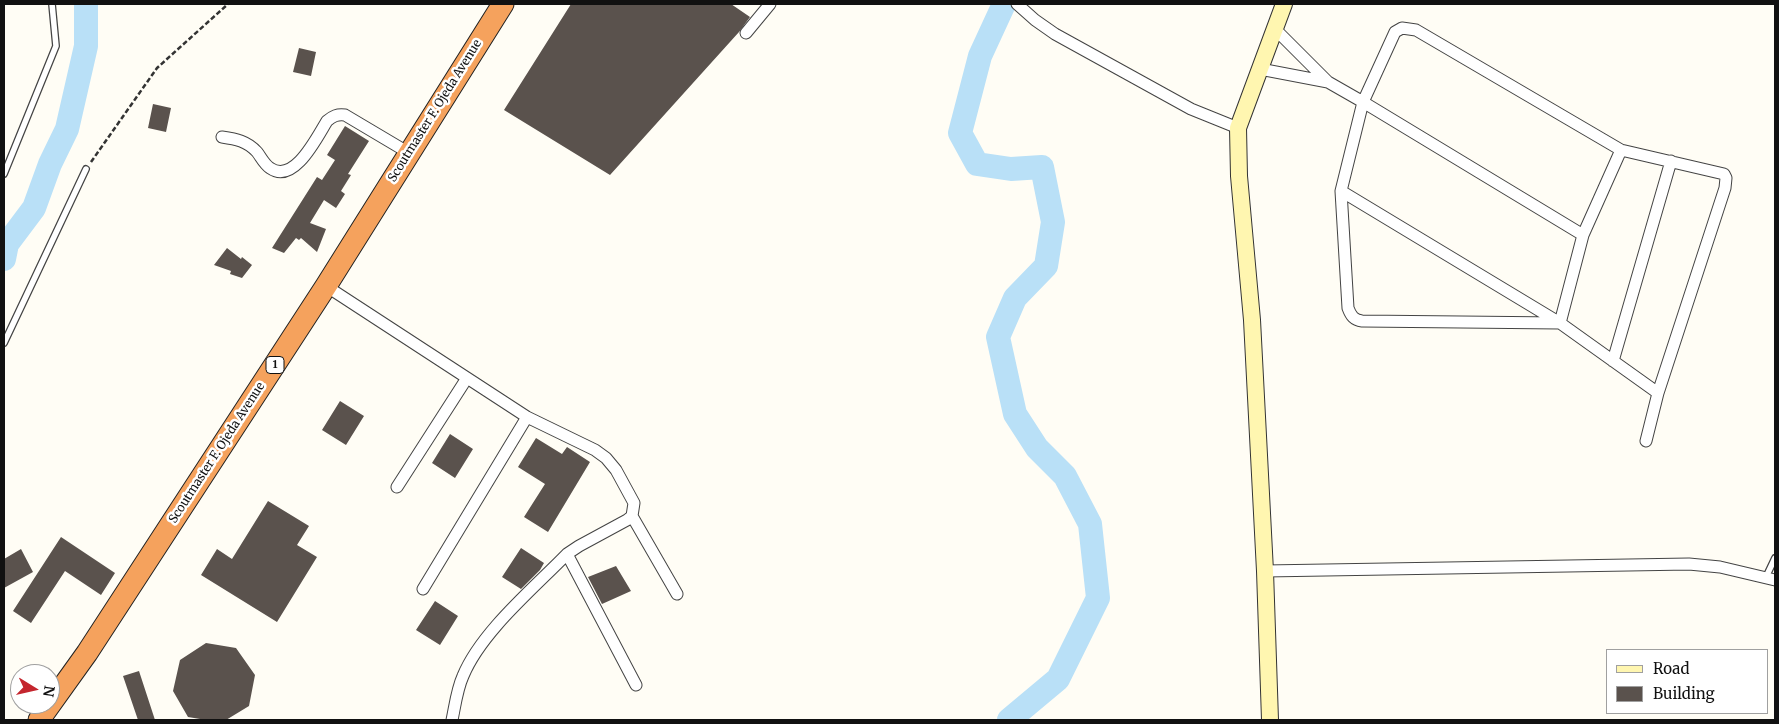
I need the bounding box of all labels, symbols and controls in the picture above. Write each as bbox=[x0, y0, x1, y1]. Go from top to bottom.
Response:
street label: Scoutmaster F. Ojeda Avenue bbox=[385, 37, 485, 185]
road number: 1 bbox=[266, 356, 284, 374]
street label: Scoutmaster F. Ojeda Avenue bbox=[166, 380, 268, 526]
legend bbox=[1606, 649, 1769, 714]
text: Road bbox=[1653, 659, 1689, 678]
north arrow bbox=[10, 664, 60, 714]
text: N bbox=[39, 684, 59, 698]
text: Building bbox=[1653, 684, 1715, 703]

